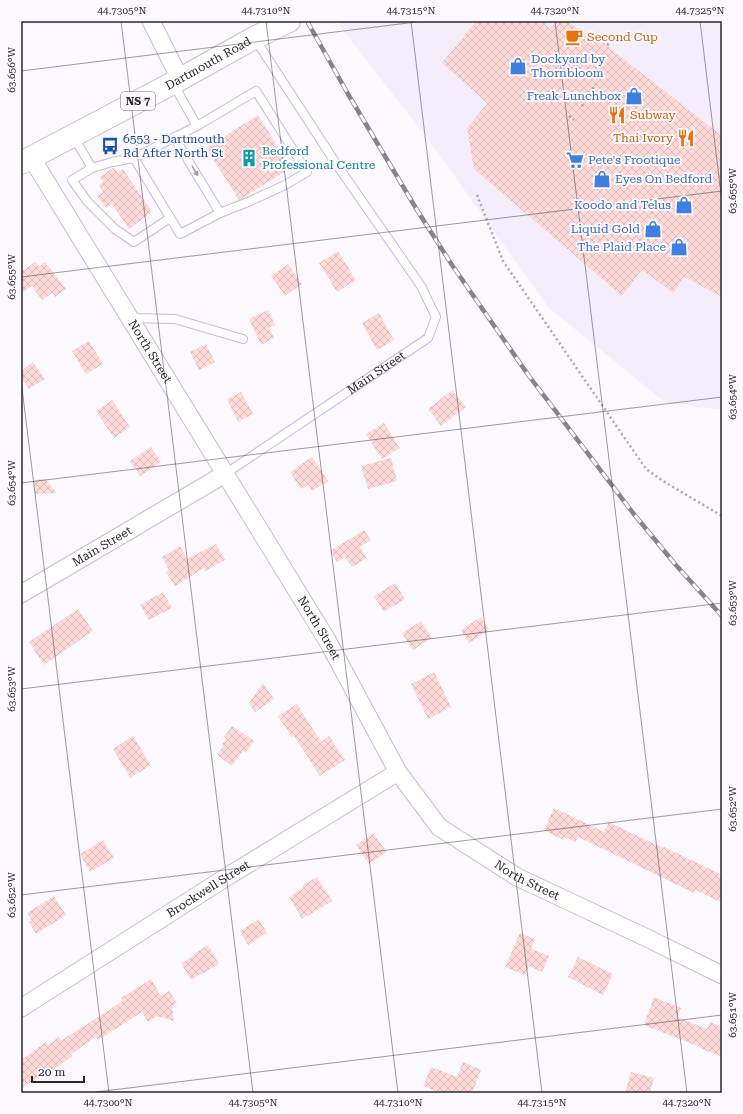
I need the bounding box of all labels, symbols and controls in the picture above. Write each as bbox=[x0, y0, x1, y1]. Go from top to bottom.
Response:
text: 44.7305°N bbox=[97, 5, 147, 16]
text: 44.7310°N bbox=[241, 5, 291, 16]
text: 44.7315°N bbox=[386, 5, 436, 16]
text: 44.7320°N bbox=[530, 5, 580, 16]
text: 44.7325°N bbox=[675, 5, 725, 16]
cafe icon: Second Cup bbox=[564, 27, 584, 47]
place label: Second Cup bbox=[587, 30, 658, 44]
street label: Dartmouth Road bbox=[163, 34, 254, 93]
text: 63.656°W bbox=[6, 46, 17, 93]
place label: Dockyard by Thornbloom bbox=[531, 52, 606, 80]
shop icon: Dockyard by Thornbloom bbox=[508, 56, 528, 76]
shop icon: Freak Lunchbox bbox=[624, 86, 644, 106]
place label: Freak Lunchbox bbox=[527, 89, 621, 103]
road number: NS 7 bbox=[121, 92, 155, 110]
restaurant icon: Subway bbox=[607, 105, 627, 125]
place label: Subway bbox=[630, 108, 676, 122]
restaurant icon: Thai Ivory bbox=[676, 128, 696, 148]
place label: Thai Ivory bbox=[613, 131, 674, 145]
place label: 6553 - Dartmouth Rd After North St bbox=[123, 132, 225, 160]
bus stop icon: 6553 - Dartmouth Rd After North St bbox=[100, 136, 120, 156]
place label: Bedford Professional Centre bbox=[262, 144, 376, 172]
building icon: Bedford Professional Centre bbox=[239, 148, 259, 168]
supermarket icon: Pete's Frootique bbox=[565, 150, 585, 170]
place label: Pete's Frootique bbox=[588, 153, 681, 167]
one-way arrow bbox=[191, 165, 198, 177]
text: 63.655°W bbox=[727, 167, 738, 214]
shop icon: Eyes On Bedford bbox=[592, 169, 612, 189]
place label: Eyes On Bedford bbox=[615, 172, 712, 186]
shop icon: Koodo and Telus bbox=[674, 195, 694, 215]
place label: Koodo and Telus bbox=[574, 198, 671, 212]
shop icon: Liquid Gold bbox=[643, 219, 663, 239]
place label: Liquid Gold bbox=[571, 222, 640, 236]
shop icon: The Plaid Place bbox=[669, 237, 689, 257]
place label: The Plaid Place bbox=[577, 240, 666, 254]
text: 63.655°W bbox=[6, 253, 17, 300]
street label: North Street bbox=[125, 317, 175, 386]
street label: Main Street bbox=[345, 348, 408, 397]
text: 63.654°W bbox=[727, 373, 738, 420]
text: 63.654°W bbox=[6, 459, 17, 506]
street label: Main Street bbox=[70, 523, 135, 569]
text: 63.653°W bbox=[727, 579, 738, 626]
street label: North Street bbox=[295, 593, 344, 663]
text: 63.653°W bbox=[6, 665, 17, 712]
text: 63.652°W bbox=[727, 785, 738, 832]
street label: Brockwell Street bbox=[164, 857, 253, 920]
street label: North Street bbox=[492, 857, 562, 903]
text: 63.652°W bbox=[6, 871, 17, 918]
text: 63.651°W bbox=[727, 991, 738, 1038]
scale bar bbox=[32, 1058, 84, 1084]
text: 20 m bbox=[38, 1065, 65, 1079]
text: 44.7300°N bbox=[83, 1097, 133, 1108]
text: 44.7305°N bbox=[228, 1097, 278, 1108]
text: 44.7310°N bbox=[373, 1097, 423, 1108]
text: 44.7315°N bbox=[517, 1097, 567, 1108]
text: 44.7320°N bbox=[662, 1097, 712, 1108]

